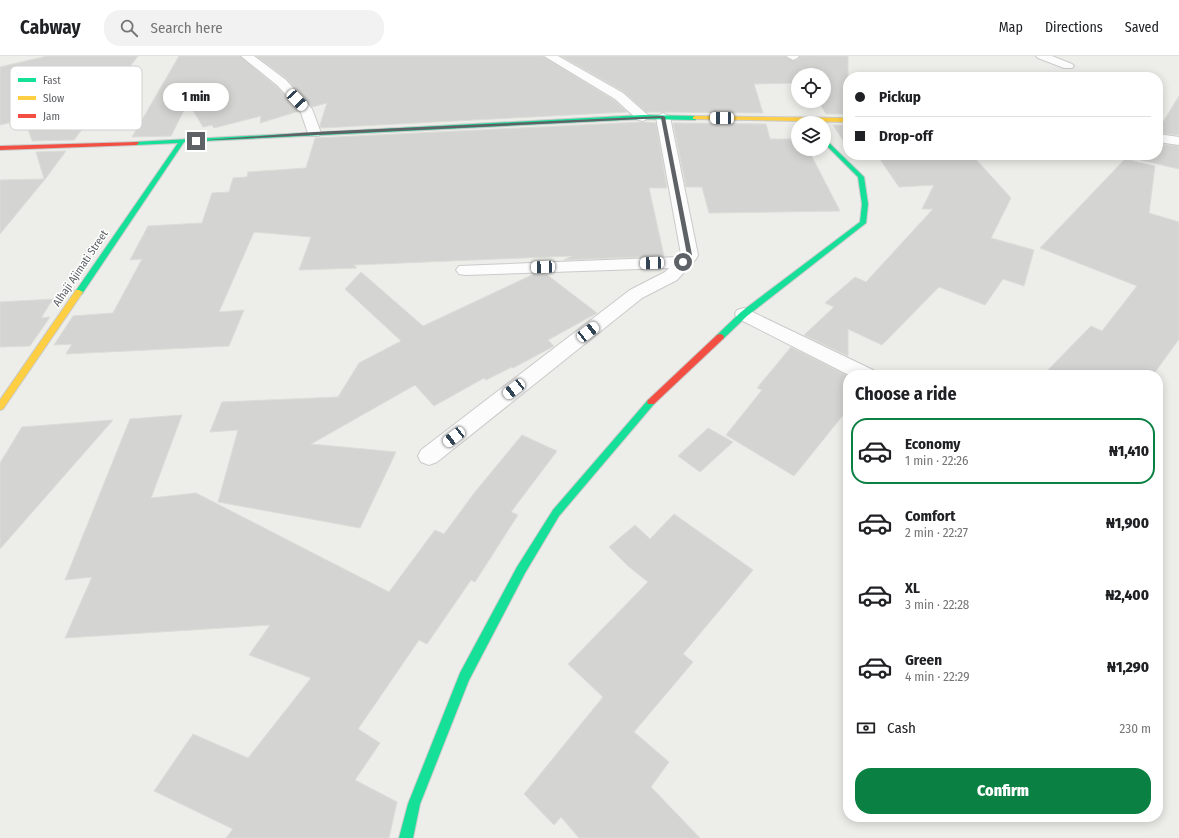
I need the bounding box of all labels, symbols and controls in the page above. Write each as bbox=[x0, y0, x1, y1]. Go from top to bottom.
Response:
search box bbox=[104, 10, 384, 46]
text: Cabway bbox=[20, 16, 80, 39]
icon: search bbox=[118, 17, 140, 39]
text: Search here bbox=[150, 19, 223, 37]
text: Map bbox=[999, 19, 1023, 36]
text: Directions bbox=[1045, 19, 1103, 36]
text: Saved bbox=[1125, 19, 1159, 36]
legend bbox=[10, 66, 142, 130]
map controls bbox=[791, 68, 831, 156]
button: locate bbox=[791, 68, 831, 108]
text: Fast bbox=[43, 74, 61, 87]
callout: 1 min bbox=[163, 83, 229, 111]
car bbox=[284, 87, 310, 113]
text: Pickup bbox=[879, 88, 921, 106]
text: 1 min bbox=[182, 89, 210, 104]
text: Slow bbox=[43, 92, 64, 105]
text: Jam bbox=[43, 110, 60, 123]
car bbox=[710, 112, 734, 124]
button: layers bbox=[791, 116, 831, 156]
text: Drop-off bbox=[879, 127, 933, 145]
route end bbox=[187, 132, 205, 150]
street label: Alhaji Ajimati Street bbox=[50, 227, 111, 309]
route start bbox=[674, 253, 692, 271]
car bbox=[640, 257, 664, 269]
car bbox=[531, 261, 555, 273]
car bbox=[575, 320, 601, 344]
car bbox=[501, 377, 527, 401]
text: Choose a ride bbox=[855, 383, 957, 405]
car bbox=[441, 425, 467, 449]
icon: car bbox=[857, 433, 893, 469]
text: Economy bbox=[905, 435, 960, 453]
text: ₦1,410 bbox=[1109, 442, 1149, 460]
text: 1 min · 22:26 bbox=[905, 453, 969, 468]
icon: car bbox=[857, 505, 893, 541]
text: Comfort bbox=[905, 507, 956, 525]
text: ₦1,900 bbox=[1106, 514, 1149, 532]
text: 2 min · 22:27 bbox=[905, 525, 968, 540]
icon: car bbox=[857, 577, 893, 613]
text: XL bbox=[905, 579, 920, 597]
text: ₦2,400 bbox=[1106, 586, 1149, 604]
text: 3 min · 22:28 bbox=[905, 597, 969, 612]
icon: car bbox=[857, 649, 893, 685]
text: Green bbox=[905, 651, 942, 669]
text: ₦1,290 bbox=[1107, 658, 1149, 676]
text: 4 min · 22:29 bbox=[905, 669, 970, 684]
icon: cash bbox=[855, 717, 877, 739]
text: Cash bbox=[887, 719, 916, 737]
text: 230 m bbox=[1120, 721, 1151, 736]
button: Confirm bbox=[855, 768, 1151, 814]

